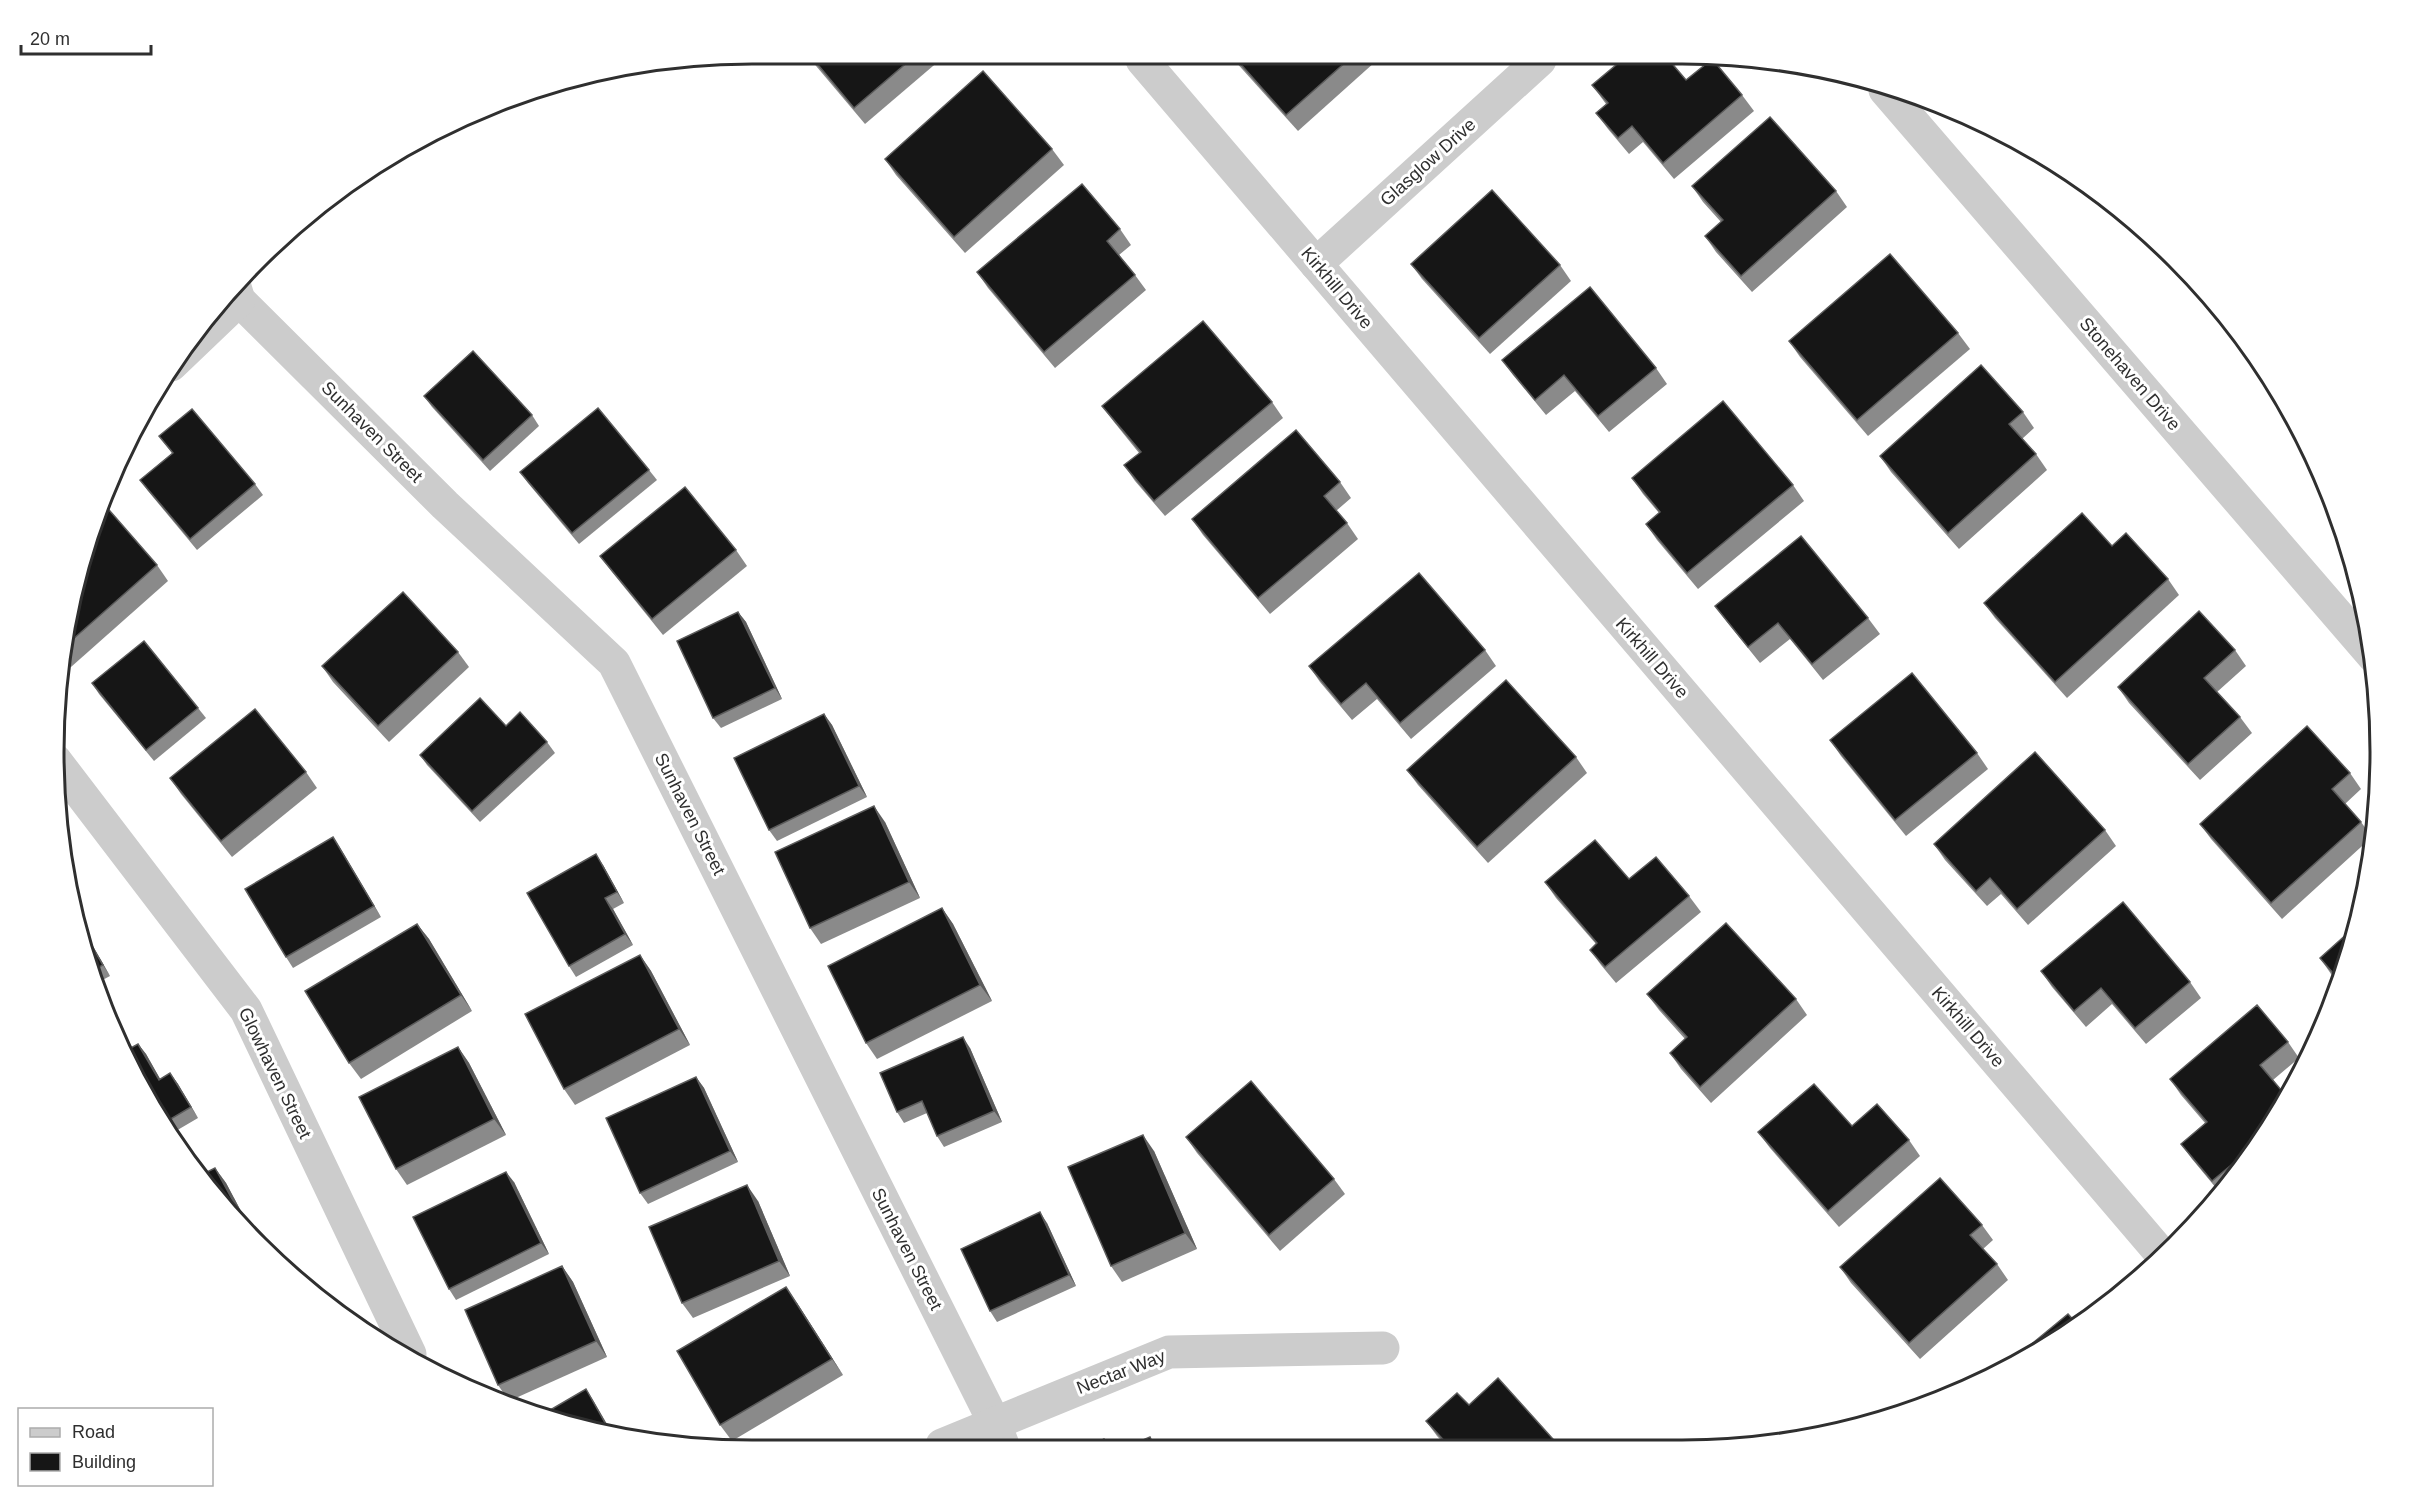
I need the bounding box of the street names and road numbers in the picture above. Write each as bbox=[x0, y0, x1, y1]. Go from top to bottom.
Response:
street label: Glasglow Drive bbox=[1376, 114, 1480, 210]
street label: Kirkhill Drive bbox=[1297, 243, 1377, 333]
street label: Stonehaven Drive bbox=[2076, 313, 2184, 435]
street label: Sunhaven Street bbox=[318, 378, 426, 486]
street label: Kirkhill Drive bbox=[1612, 614, 1692, 702]
street label: Sunhaven Street bbox=[651, 750, 729, 878]
street label: Kirkhill Drive bbox=[1928, 983, 2008, 1071]
street label: Glowhaven Street bbox=[235, 1004, 315, 1142]
street label: Sunhaven Street bbox=[868, 1185, 946, 1313]
street label: Nectar Way bbox=[1074, 1346, 1168, 1398]

